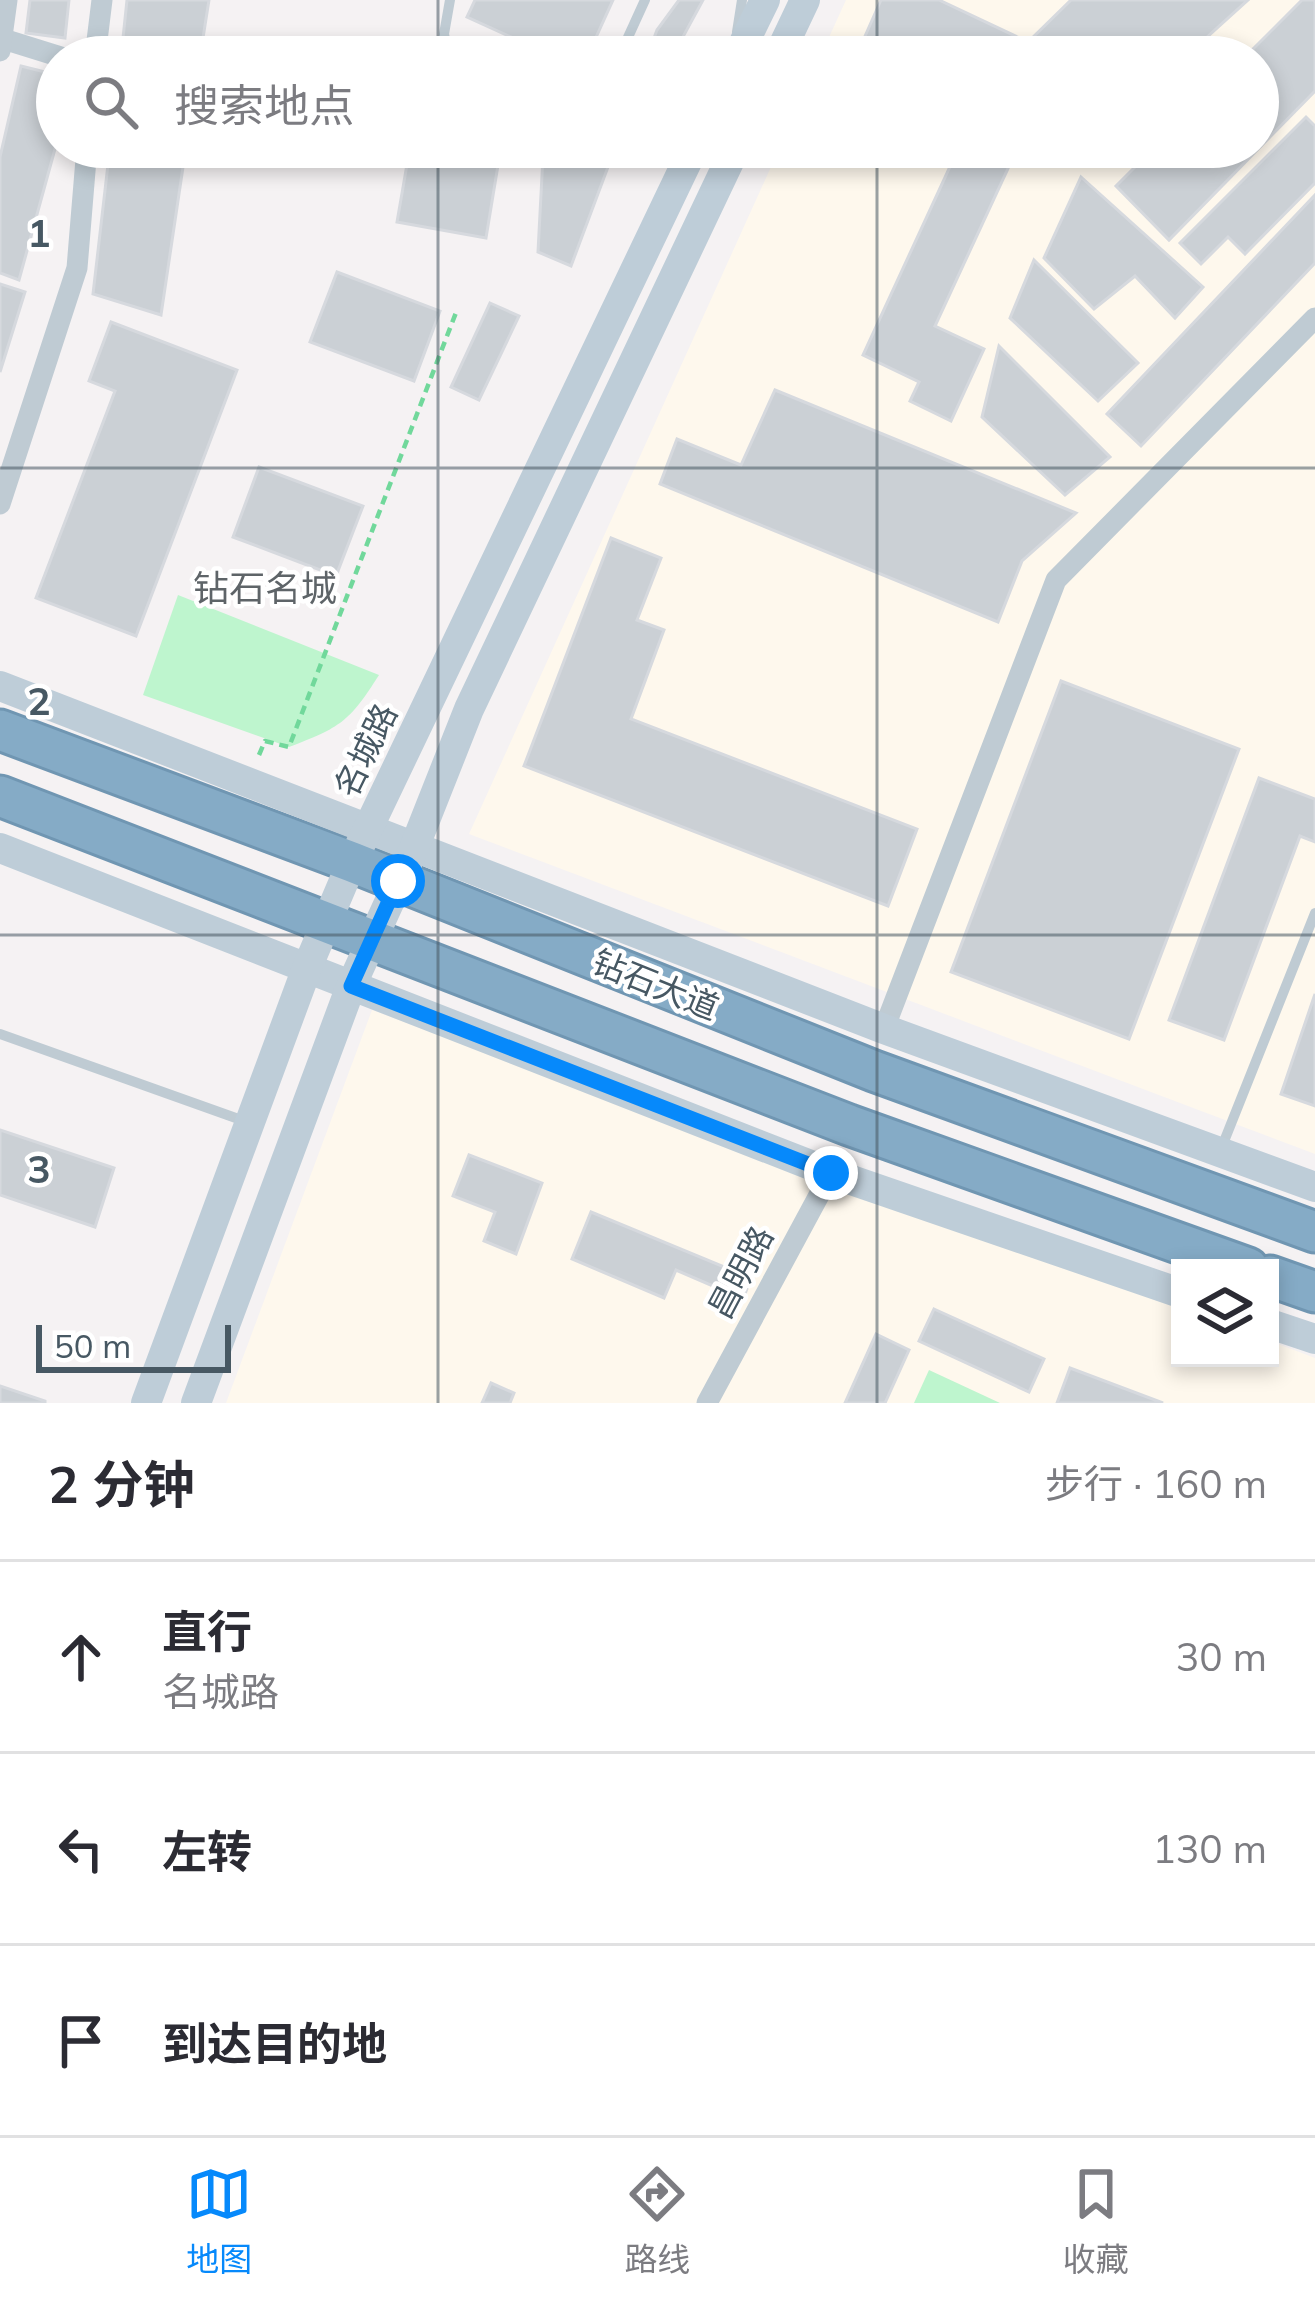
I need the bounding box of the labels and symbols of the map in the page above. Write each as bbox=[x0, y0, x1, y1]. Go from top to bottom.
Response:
text: 1 bbox=[27, 208, 51, 257]
district label: 钻石名城 bbox=[193, 565, 337, 610]
text: 2 bbox=[27, 676, 51, 725]
street label: 名城路 bbox=[325, 697, 405, 803]
route start bbox=[371, 854, 425, 908]
street label: 钻石大道 bbox=[587, 940, 725, 1028]
text: 3 bbox=[27, 1144, 51, 1193]
route end bbox=[804, 1146, 858, 1200]
street label: 昌明路 bbox=[699, 1219, 781, 1325]
scale bar bbox=[36, 1319, 231, 1372]

